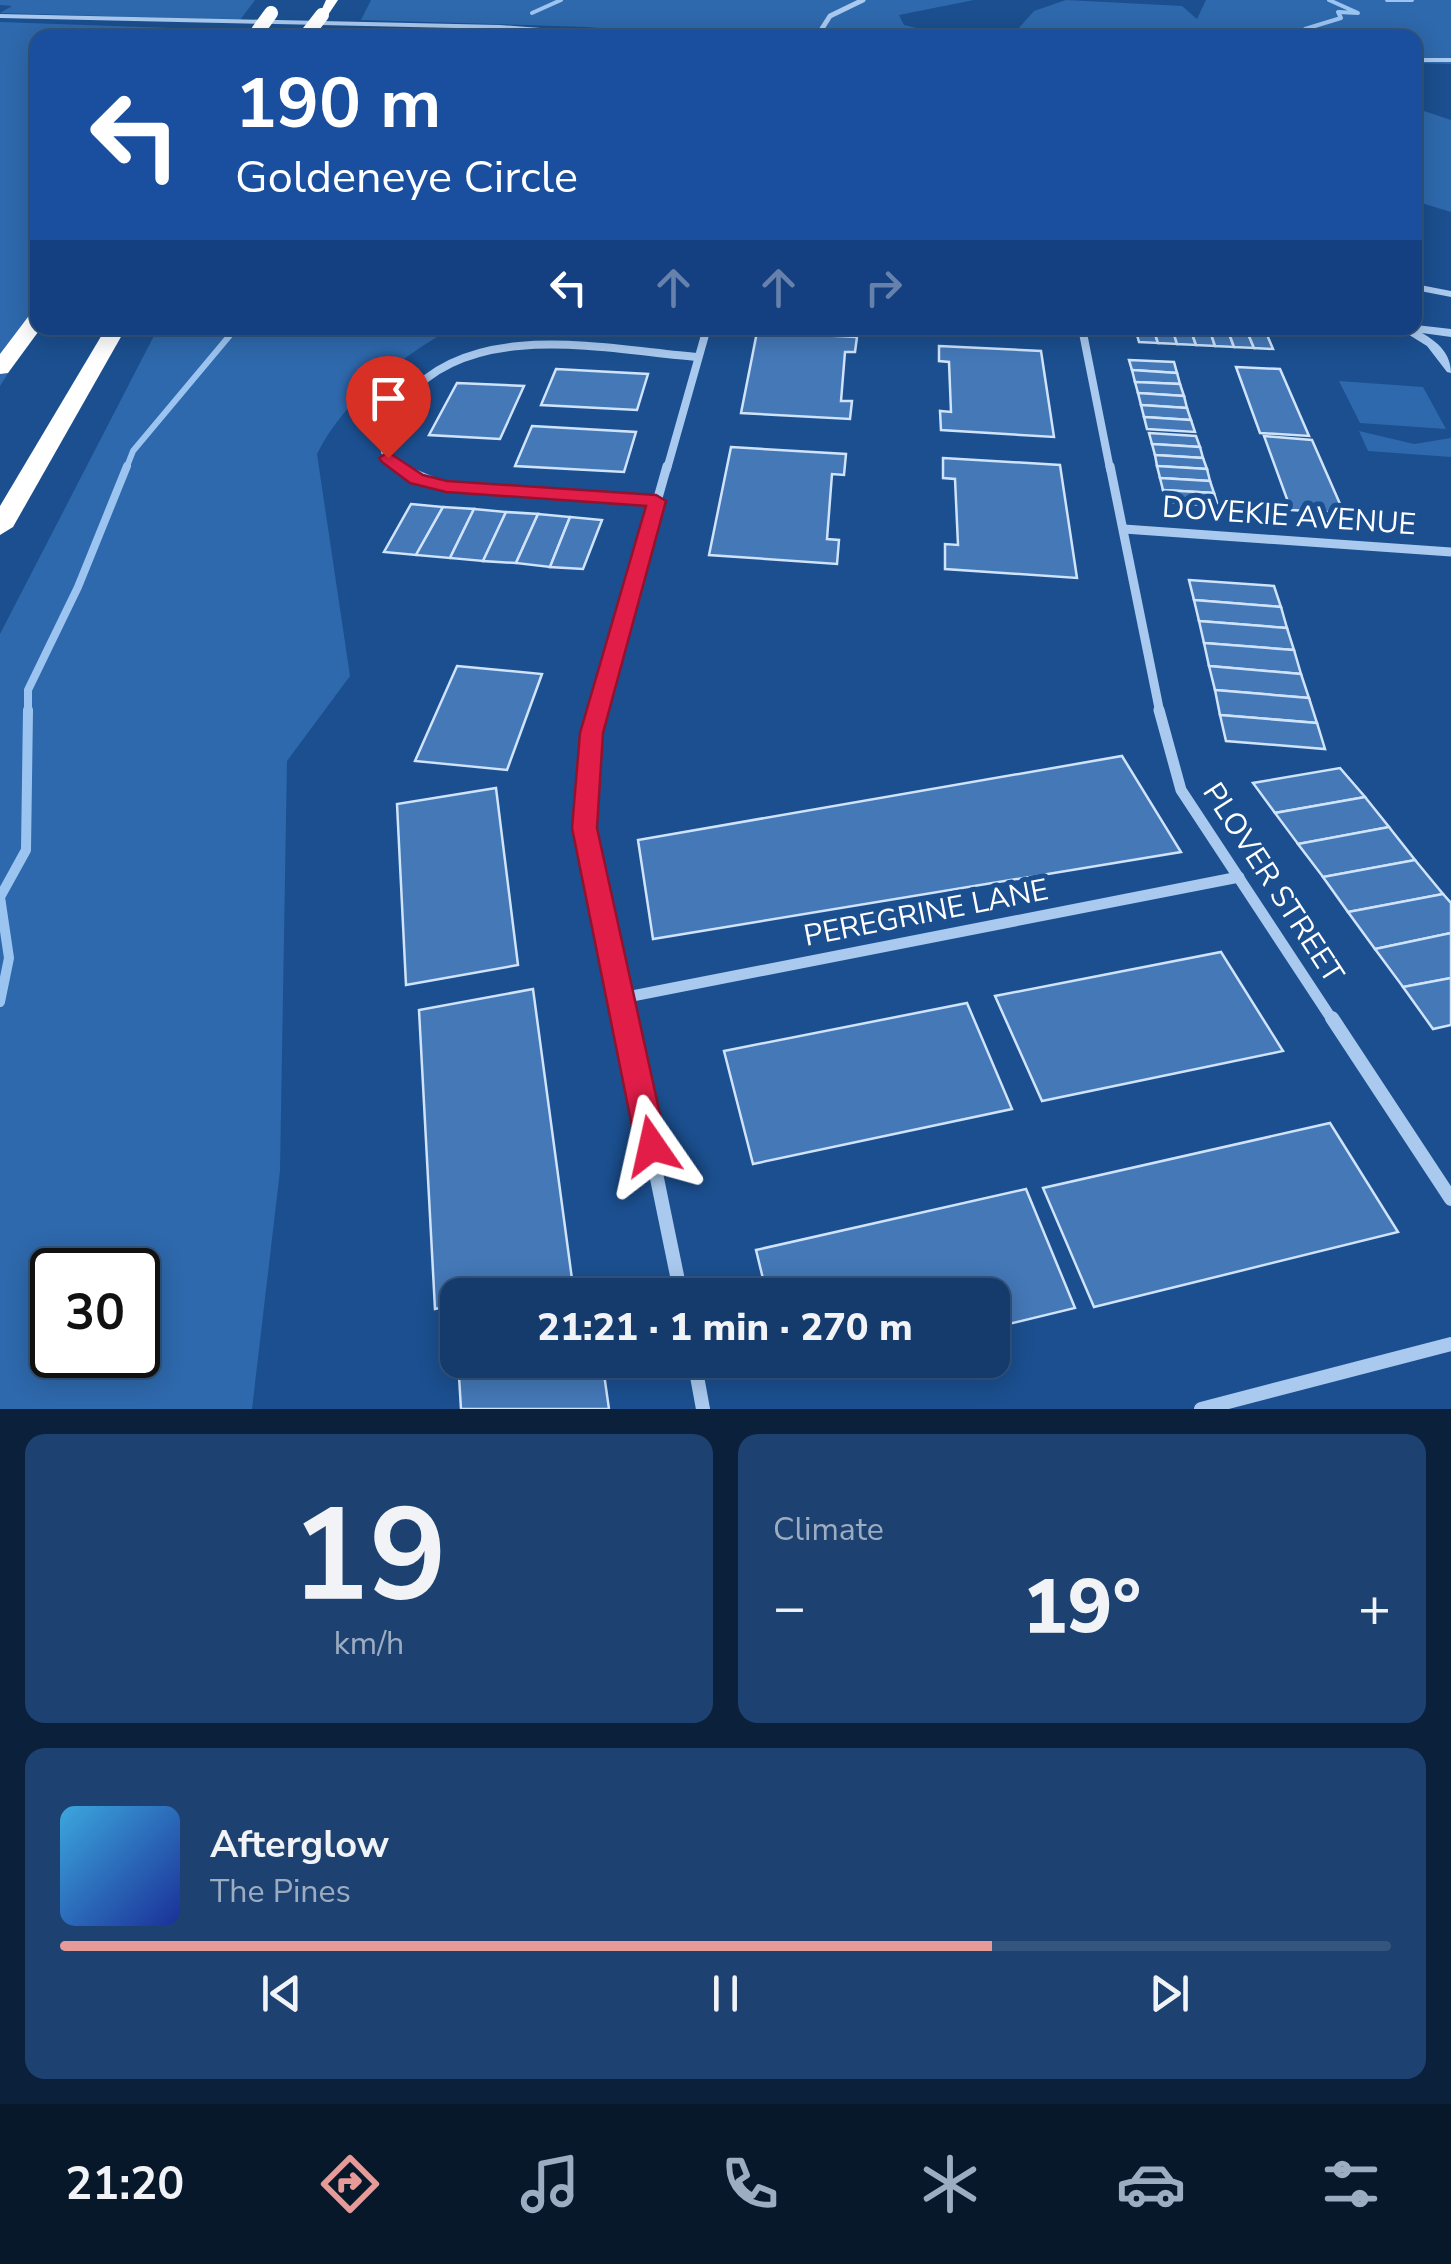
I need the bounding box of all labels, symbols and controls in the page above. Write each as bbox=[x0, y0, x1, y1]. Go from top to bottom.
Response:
text: 190 m bbox=[235, 56, 441, 152]
icon: left bbox=[70, 70, 200, 200]
text: Goldeneye Circle bbox=[235, 147, 578, 208]
icon: left bbox=[541, 260, 596, 315]
icon: ahead bbox=[646, 260, 701, 315]
icon: ahead bbox=[751, 260, 806, 315]
icon: right bbox=[856, 260, 911, 315]
pin bbox=[346, 356, 431, 459]
icon: arrive bbox=[361, 371, 416, 426]
street label: DOVEKIE AVENUE bbox=[1161, 487, 1417, 545]
street label: PLOVER STREET bbox=[1193, 775, 1353, 991]
street label: PEREGRINE LANE bbox=[800, 869, 1052, 957]
position arrow bbox=[600, 1094, 704, 1198]
speed limit sign: 30 bbox=[30, 1248, 160, 1378]
text: 21:21 · 1 min · 270 m bbox=[537, 1302, 913, 1353]
text: 19 bbox=[291, 1468, 447, 1645]
text: Climate bbox=[773, 1508, 884, 1551]
text: 19° bbox=[1023, 1556, 1141, 1658]
text: − bbox=[773, 1570, 806, 1645]
text: + bbox=[1358, 1570, 1391, 1645]
text: km/h bbox=[334, 1622, 404, 1665]
text: Afterglow bbox=[210, 1819, 389, 1870]
text: The Pines bbox=[210, 1870, 351, 1913]
icon: previous bbox=[254, 1966, 309, 2021]
icon: pause bbox=[698, 1966, 753, 2021]
icon: next bbox=[1142, 1966, 1197, 2021]
icon: directions bbox=[315, 2149, 385, 2219]
icon: music bbox=[515, 2149, 585, 2219]
icon: phone bbox=[715, 2149, 785, 2219]
icon: climate bbox=[915, 2149, 985, 2219]
icon: car bbox=[1116, 2149, 1186, 2219]
icon: filters bbox=[1316, 2149, 1386, 2219]
text: 21:20 bbox=[65, 2154, 184, 2215]

